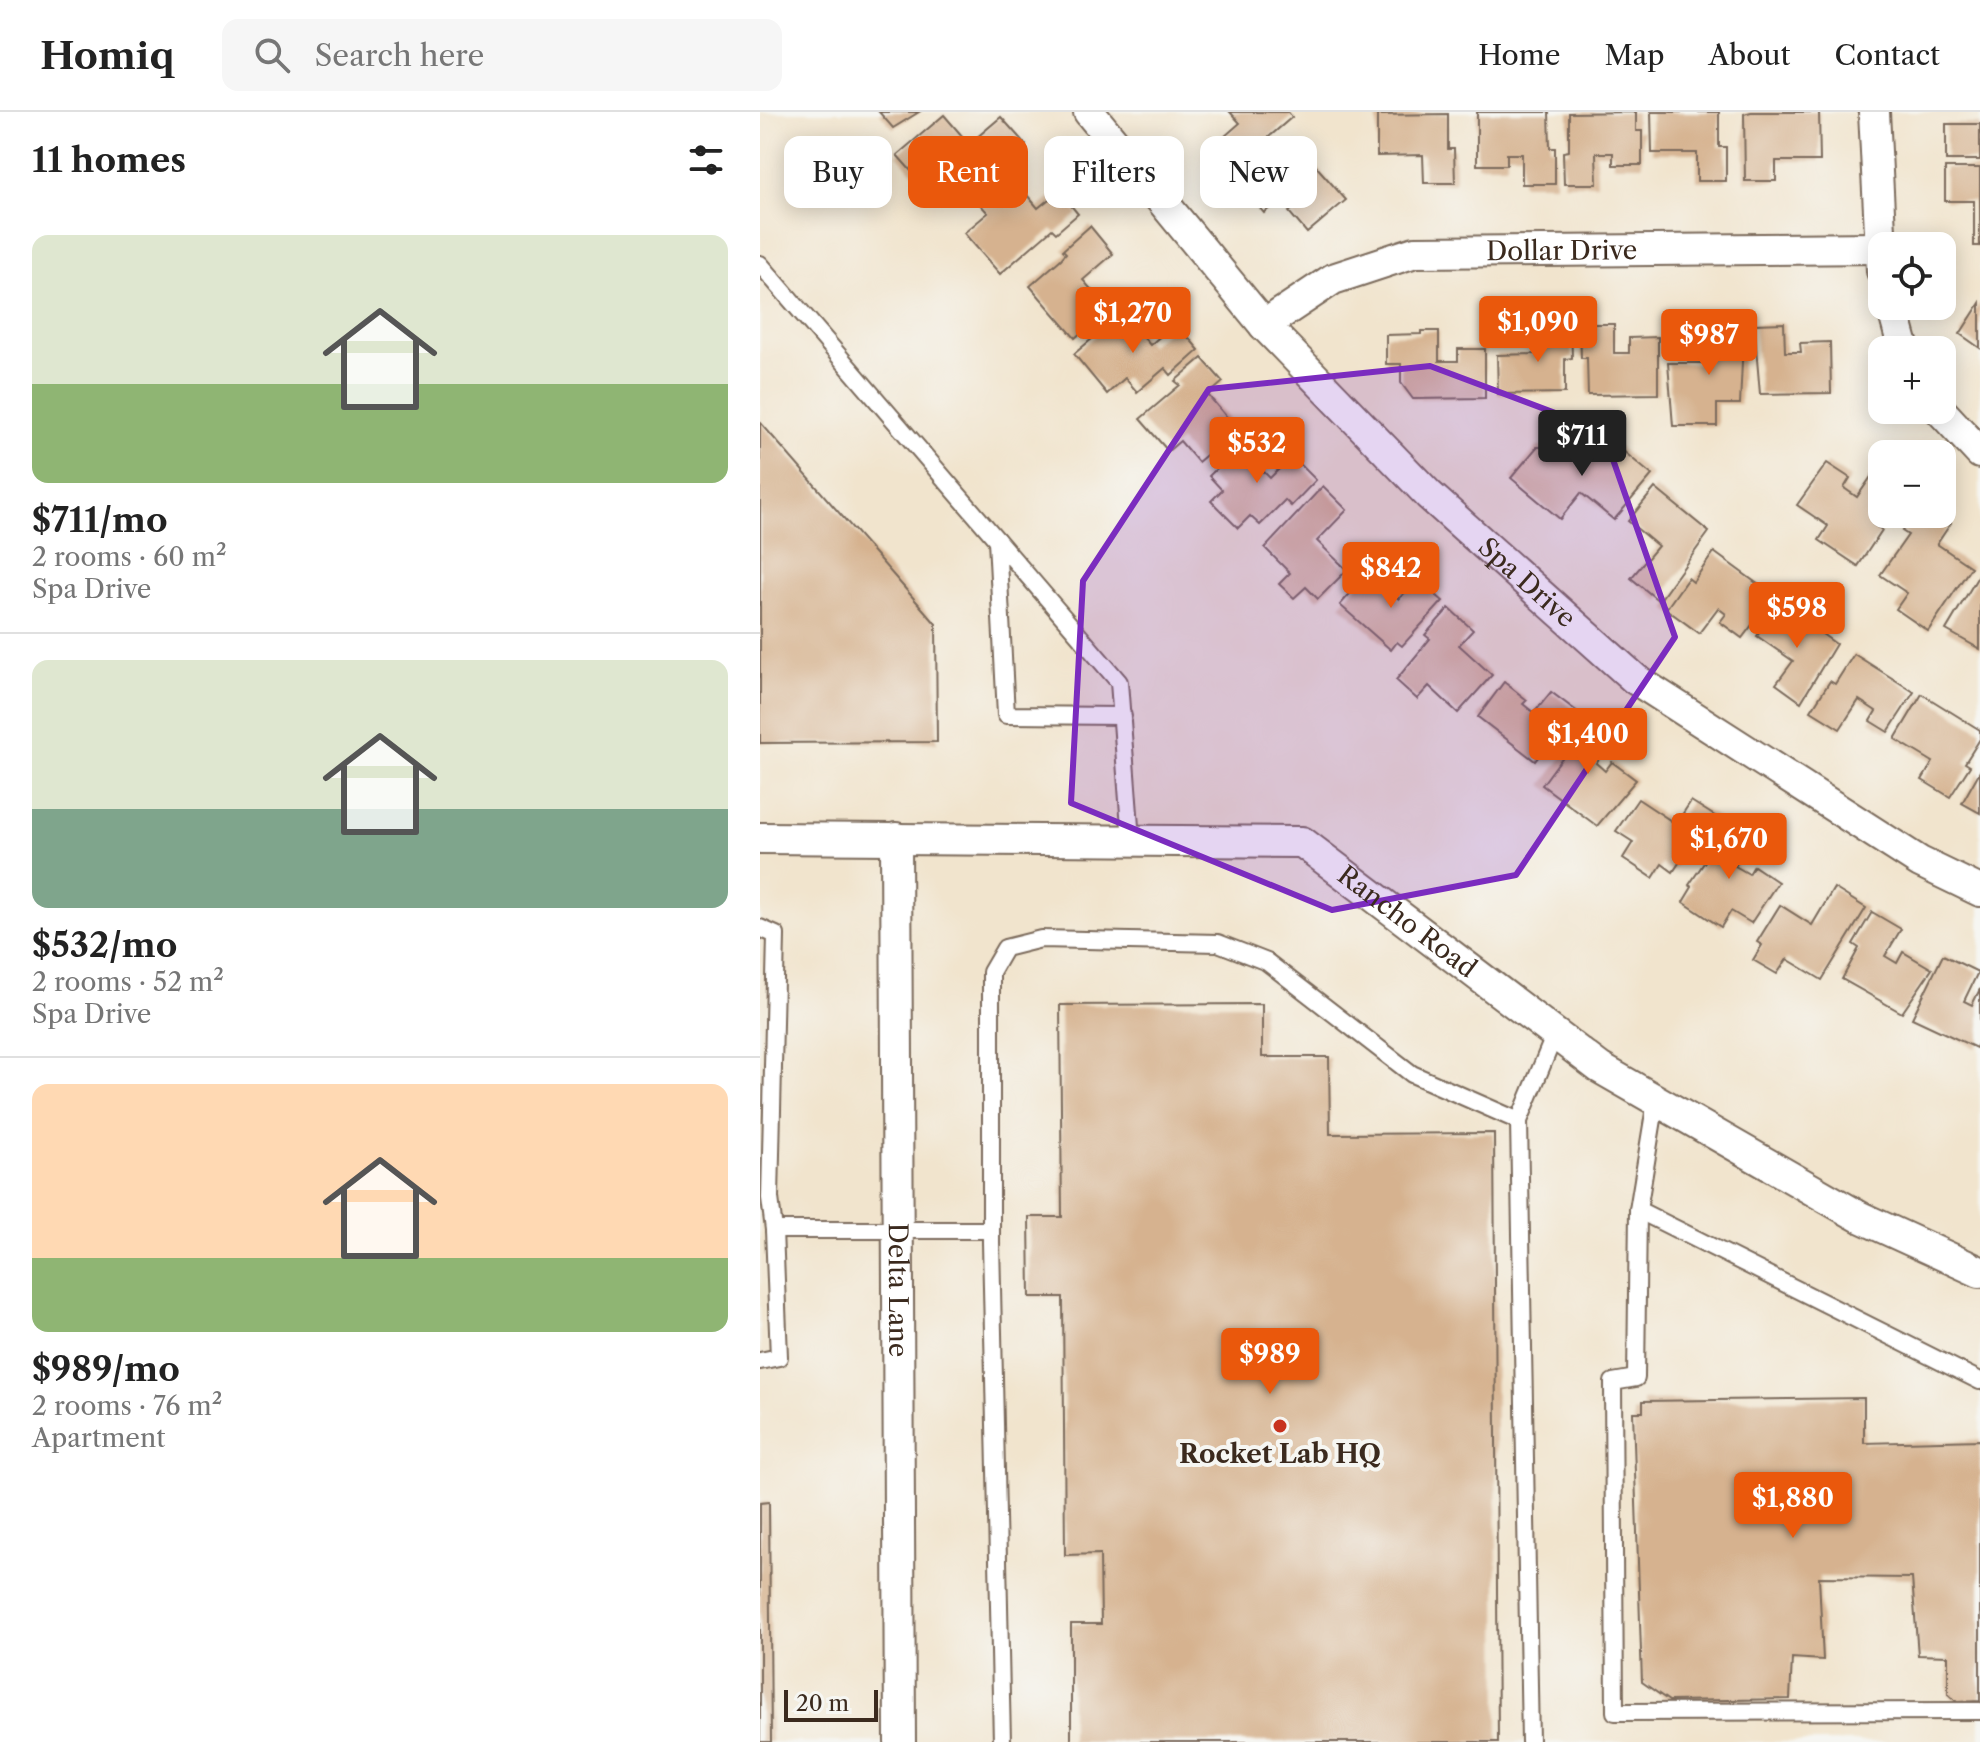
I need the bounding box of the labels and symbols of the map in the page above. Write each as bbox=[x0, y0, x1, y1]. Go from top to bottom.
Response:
street label: Dollar Drive bbox=[1486, 234, 1637, 267]
pin: $1,270 bbox=[1068, 287, 1198, 355]
pin: $1,090 bbox=[1473, 296, 1603, 364]
pin: $987 bbox=[1662, 309, 1756, 377]
pin: $711 bbox=[1535, 410, 1629, 478]
pin: $532 bbox=[1210, 417, 1304, 485]
street label: Spa Drive bbox=[1472, 531, 1582, 634]
pin: $842 bbox=[1344, 542, 1438, 610]
pin: $598 bbox=[1750, 582, 1844, 650]
pin: $1,400 bbox=[1523, 708, 1653, 776]
pin: $1,670 bbox=[1664, 813, 1794, 881]
street label: Rancho Road bbox=[1331, 859, 1483, 985]
street label: Delta Lane bbox=[882, 1223, 914, 1357]
pin: $989 bbox=[1223, 1328, 1317, 1396]
marker: Rocket Lab HQ bbox=[1271, 1417, 1289, 1435]
place label: Rocket Lab HQ bbox=[1179, 1438, 1381, 1470]
pin: $1,880 bbox=[1728, 1472, 1858, 1540]
scale bar bbox=[784, 1686, 878, 1722]

